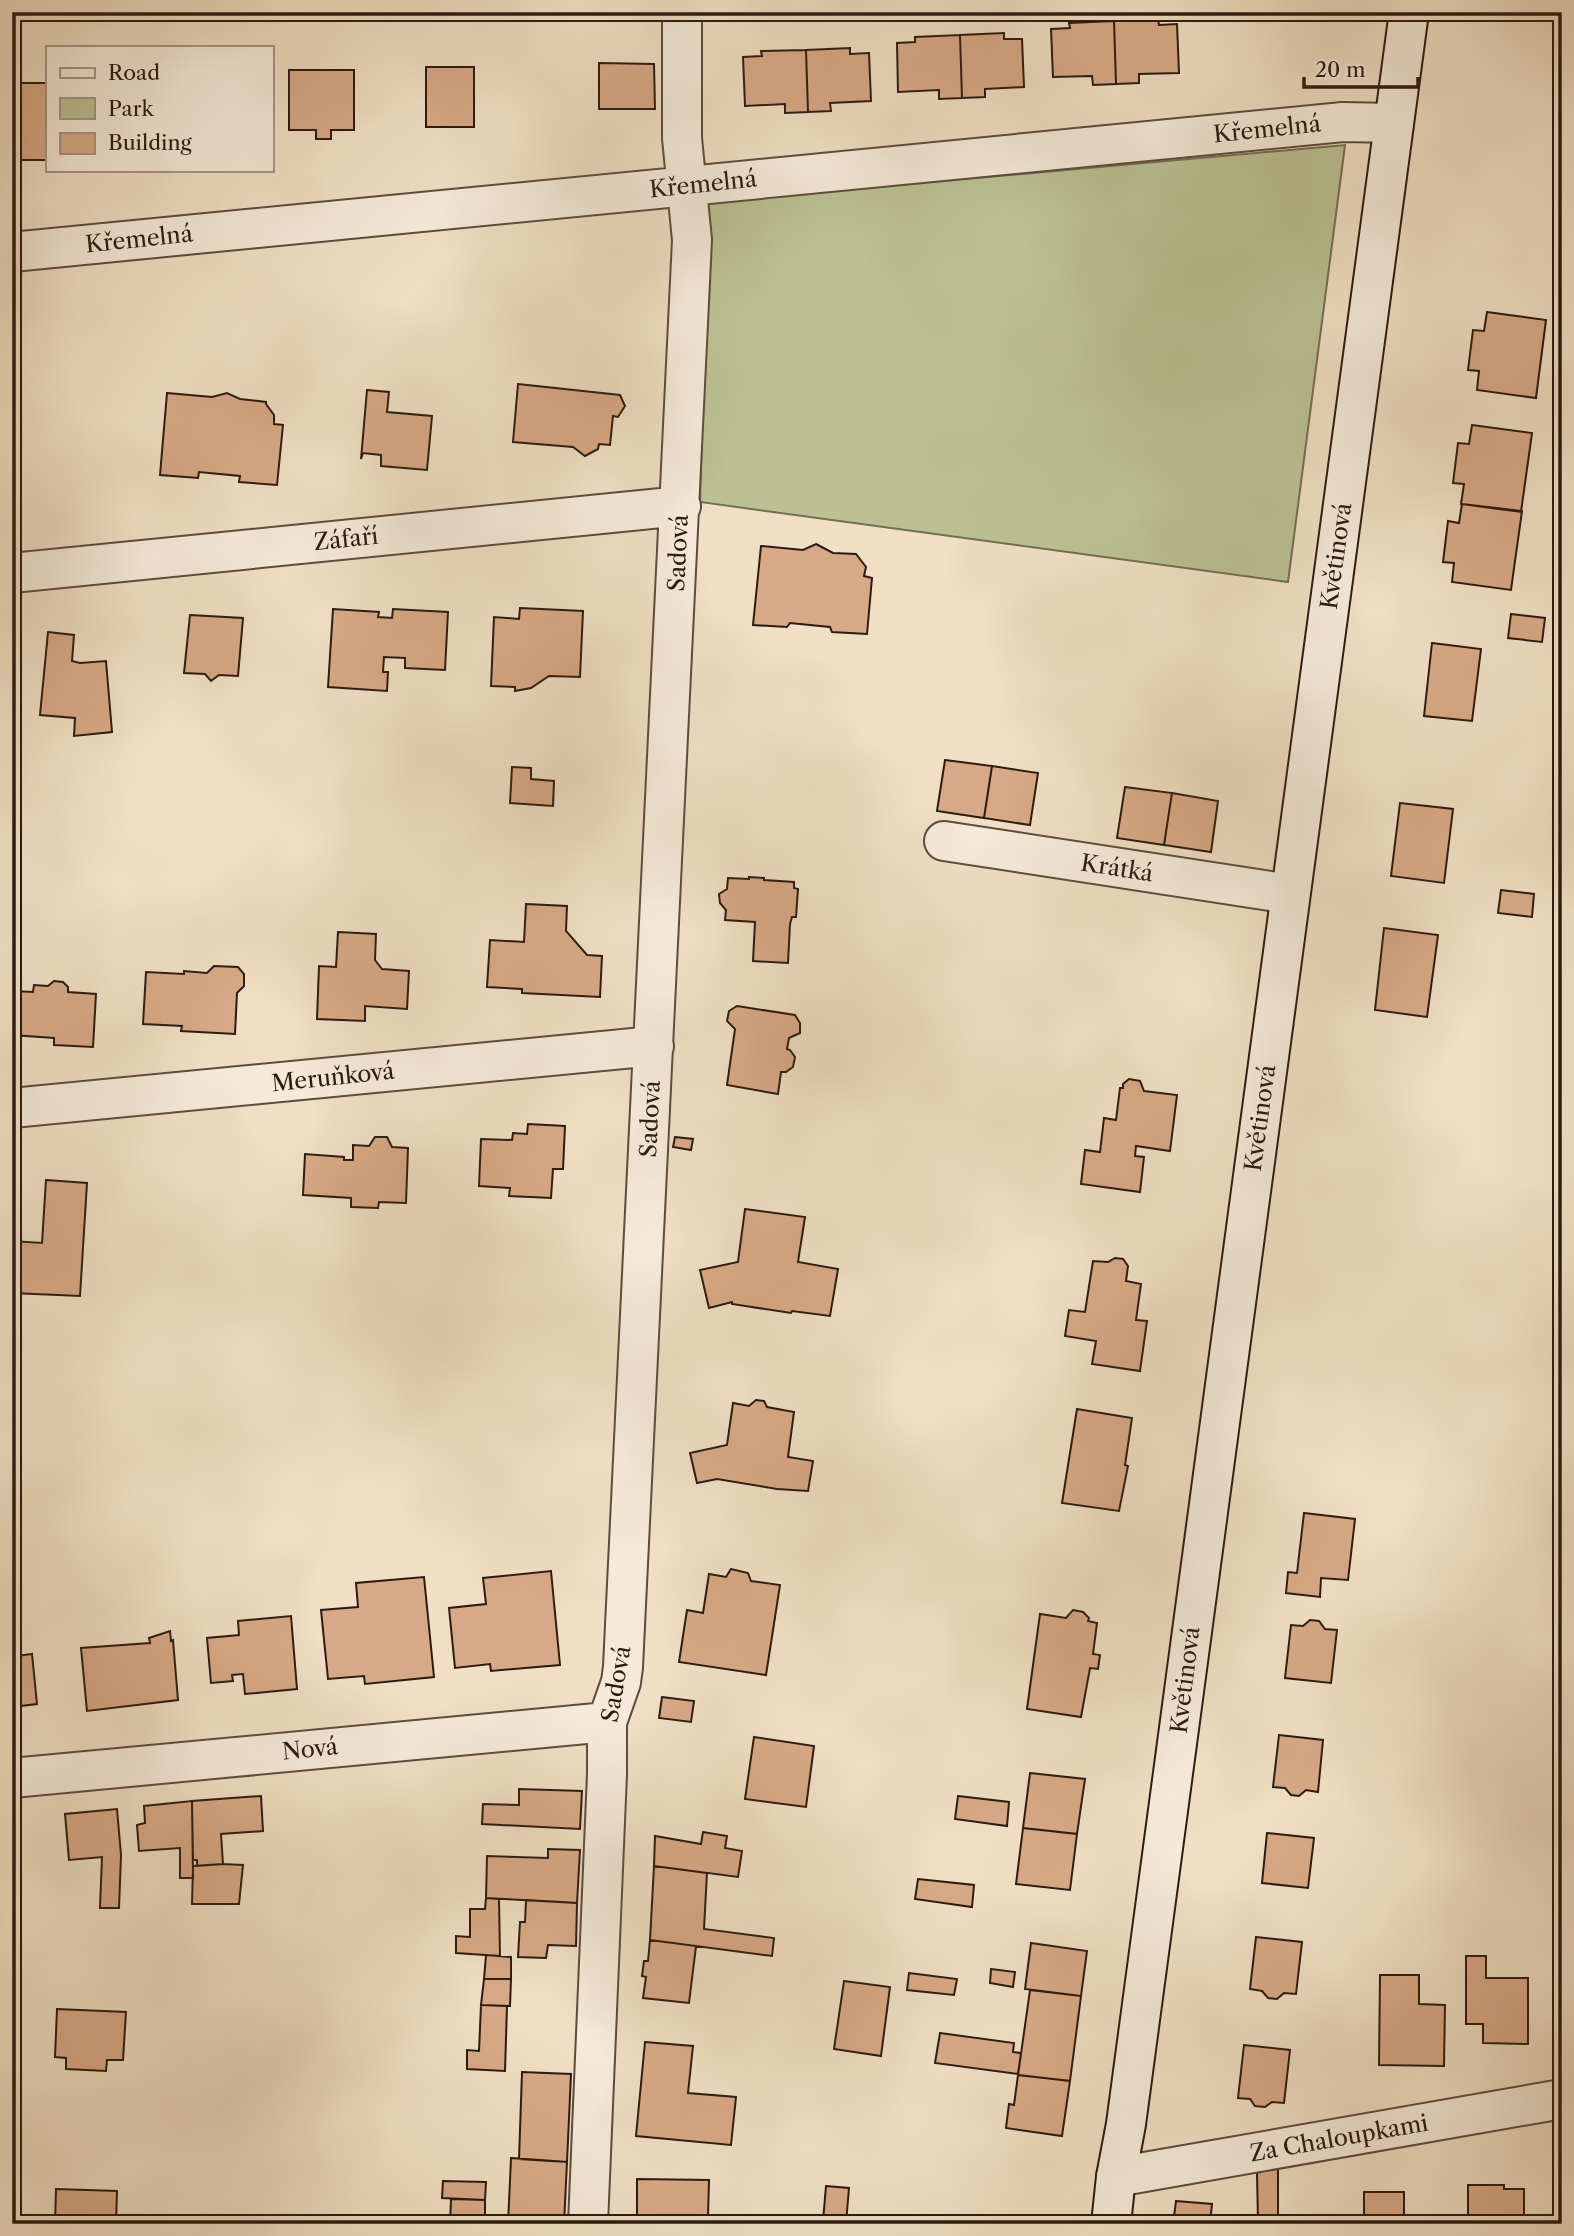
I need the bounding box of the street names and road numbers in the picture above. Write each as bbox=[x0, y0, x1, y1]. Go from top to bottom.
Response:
street label: Křemelná bbox=[1212, 109, 1323, 149]
street label: Křemelná bbox=[648, 164, 759, 204]
street label: Křemelná bbox=[84, 219, 195, 259]
street label: Květinová bbox=[1315, 500, 1357, 611]
street label: Sadová bbox=[662, 513, 694, 592]
street label: Záfaří bbox=[312, 522, 380, 556]
street label: Krátká bbox=[1079, 848, 1156, 888]
street label: Meruňková bbox=[270, 1057, 397, 1097]
street label: Květinová bbox=[1239, 1062, 1281, 1173]
street label: Sadová bbox=[634, 1079, 666, 1158]
street label: Květinová bbox=[1165, 1624, 1206, 1735]
street label: Sadová bbox=[596, 1643, 637, 1724]
street label: Nová bbox=[281, 1732, 340, 1766]
street label: Za Chaloupkami bbox=[1248, 2109, 1430, 2167]

